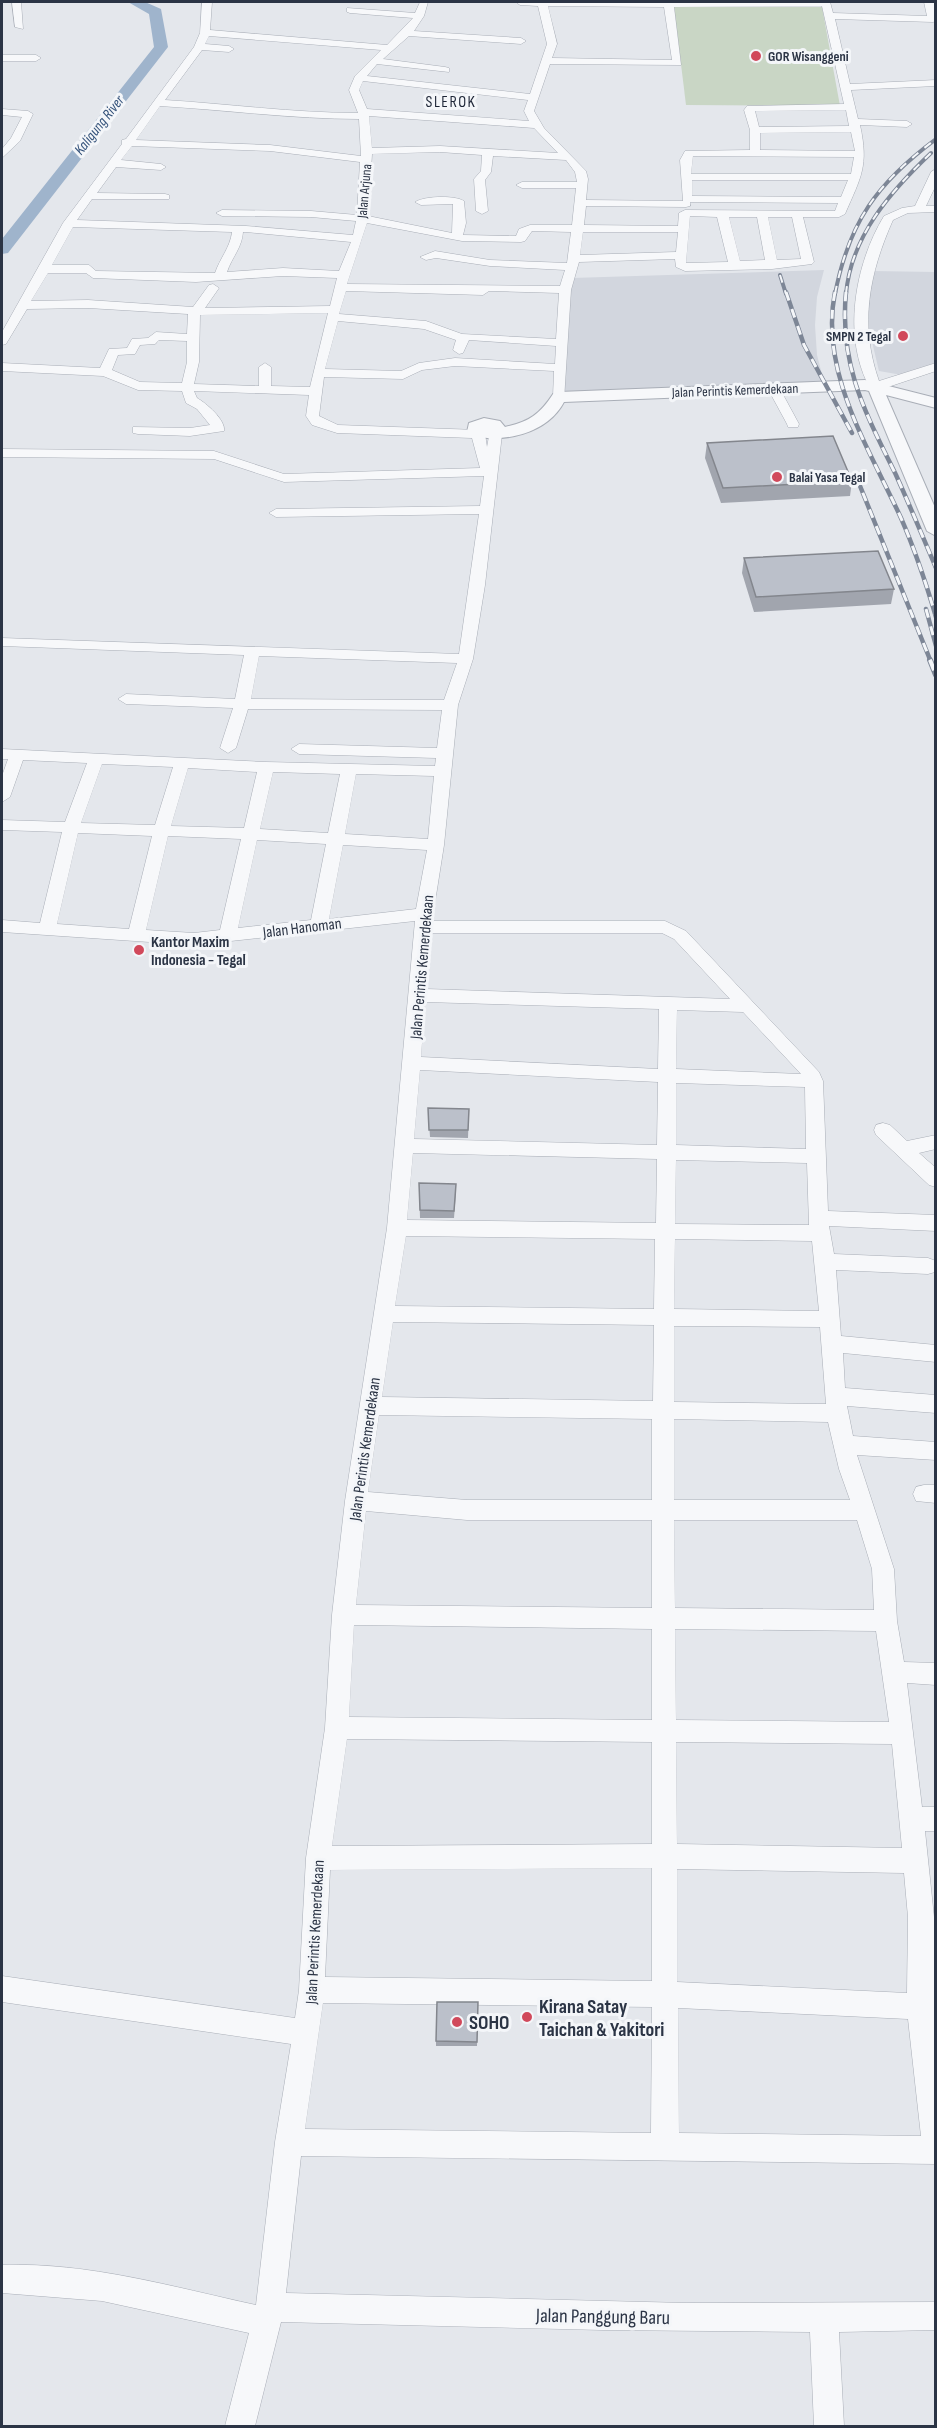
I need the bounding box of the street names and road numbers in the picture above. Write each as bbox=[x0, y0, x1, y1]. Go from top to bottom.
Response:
street label: Jalan Arjuna bbox=[354, 163, 375, 220]
street label: Jalan Perintis Kemerdekaan bbox=[670, 380, 799, 401]
street label: Jalan Perintis Kemerdekaan bbox=[407, 894, 438, 1041]
street label: Jalan Hanoman bbox=[261, 914, 343, 943]
street label: Jalan Perintis Kemerdekaan bbox=[346, 1376, 385, 1523]
street label: Jalan Perintis Kemerdekaan bbox=[302, 1859, 329, 2006]
street label: Jalan Panggung Baru bbox=[535, 2304, 670, 2330]

